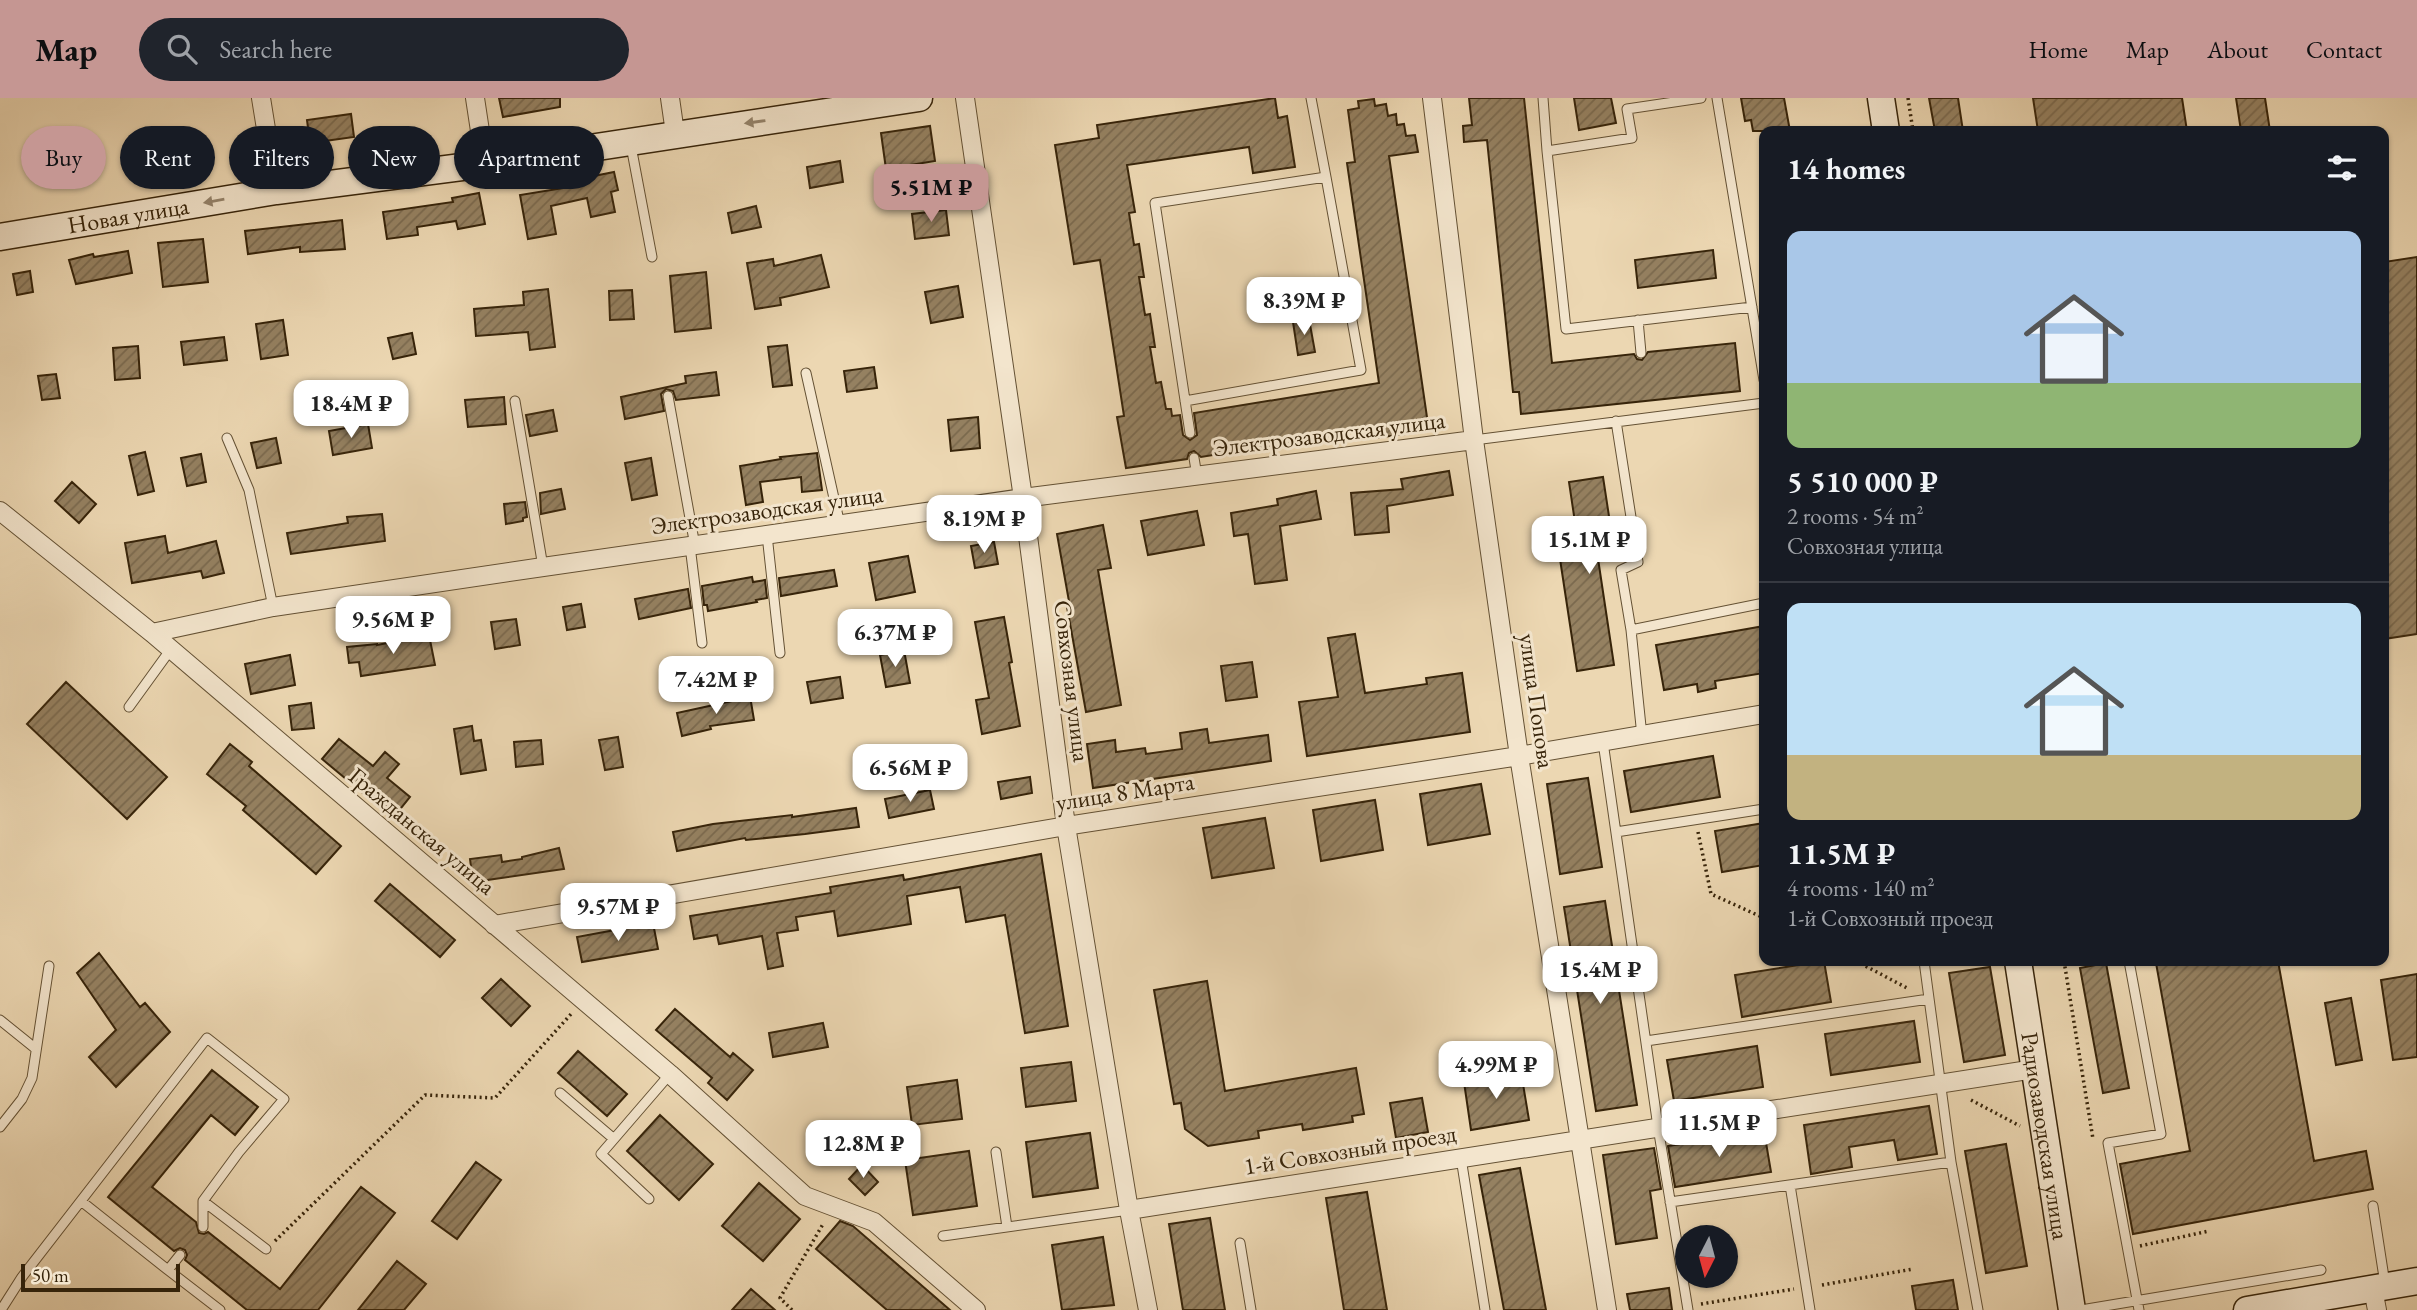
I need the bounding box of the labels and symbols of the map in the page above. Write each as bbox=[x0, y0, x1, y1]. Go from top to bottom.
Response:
one-way arrow bbox=[743, 117, 765, 128]
pin: 5.51M ₽ bbox=[866, 164, 996, 224]
street label: Новая улица bbox=[65, 190, 192, 241]
one-way arrow bbox=[203, 196, 225, 207]
pin: 8.39M ₽ bbox=[1239, 278, 1369, 337]
pin: 18.4M ₽ bbox=[286, 380, 416, 440]
street label: Электрозаводская улица bbox=[1211, 404, 1447, 463]
street label: Электрозаводская улица bbox=[649, 478, 885, 541]
pin: 8.19M ₽ bbox=[919, 496, 1049, 555]
pin: 15.1M ₽ bbox=[1524, 517, 1654, 576]
pin: 9.56M ₽ bbox=[328, 596, 458, 656]
street label: Совхозная улица bbox=[1047, 598, 1098, 764]
pin: 6.37M ₽ bbox=[830, 610, 960, 669]
street label: улица Попова bbox=[1513, 631, 1562, 771]
pin: 7.42M ₽ bbox=[651, 656, 781, 716]
pin: 6.56M ₽ bbox=[845, 744, 975, 804]
street label: Гражданская улица bbox=[342, 760, 503, 901]
street label: улица 8 Марта bbox=[1053, 765, 1197, 818]
pin: 9.57M ₽ bbox=[553, 884, 683, 943]
pin: 15.4M ₽ bbox=[1535, 946, 1665, 1006]
street label: Радиозаводская улица bbox=[2014, 1030, 2077, 1242]
pin: 4.99M ₽ bbox=[1431, 1042, 1561, 1101]
pin: 11.5M ₽ bbox=[1654, 1100, 1784, 1159]
street label: 1-й Совхозный проезд bbox=[1241, 1117, 1459, 1182]
pin: 12.8M ₽ bbox=[798, 1121, 928, 1180]
north arrow bbox=[1675, 1225, 1738, 1288]
scale bar bbox=[21, 1261, 180, 1293]

